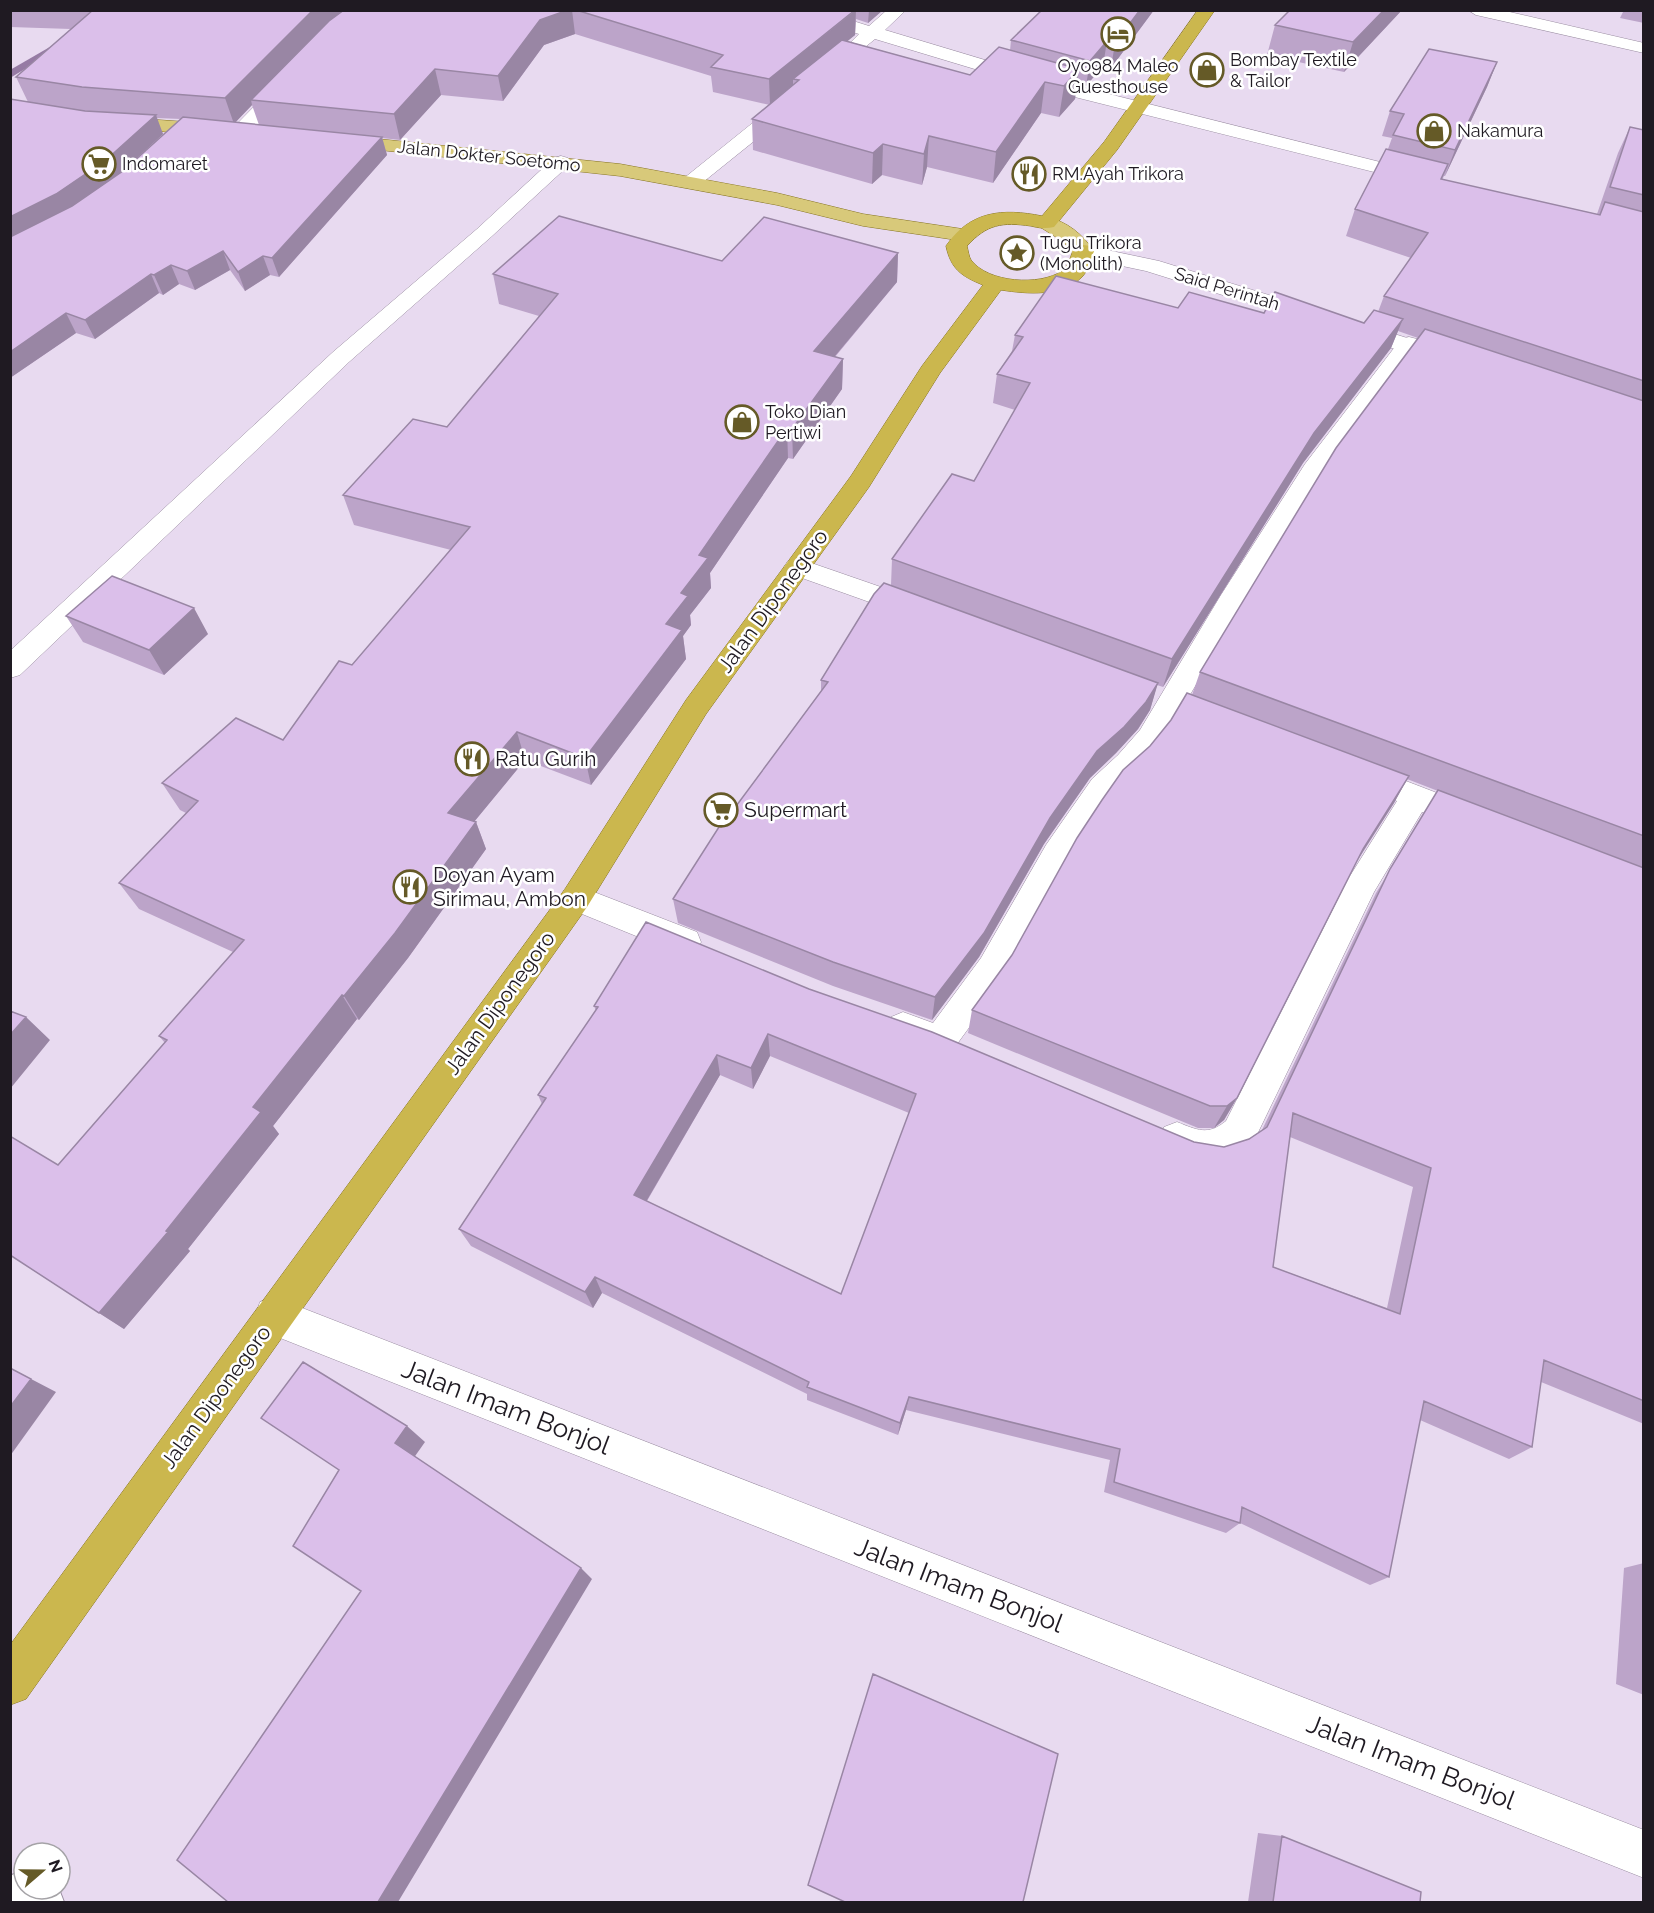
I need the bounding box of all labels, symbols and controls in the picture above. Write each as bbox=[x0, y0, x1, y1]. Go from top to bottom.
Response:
hotel icon: Oyo984 Maleo Guesthouse bbox=[1100, 16, 1136, 52]
place label: Bombay Textile & Tailor bbox=[1230, 49, 1357, 91]
shop icon: Bombay Textile & Tailor bbox=[1189, 52, 1225, 88]
place label: Oyo984 Maleo Guesthouse bbox=[1058, 55, 1179, 97]
shop icon: Nakamura bbox=[1416, 113, 1452, 149]
place label: Nakamura bbox=[1457, 120, 1543, 141]
street label: Jalan Dokter Soetomo bbox=[396, 135, 582, 176]
supermarket icon: Indomaret bbox=[81, 146, 117, 182]
place label: Indomaret bbox=[122, 153, 208, 174]
restaurant icon: RM.Ayah Trikora bbox=[1011, 156, 1047, 192]
place label: RM.Ayah Trikora bbox=[1052, 163, 1184, 184]
place label: Tugu Trikora (Monolith) bbox=[1040, 232, 1142, 274]
place icon: Tugu Trikora (Monolith) bbox=[999, 235, 1035, 271]
street label: Said Perintah bbox=[1172, 263, 1282, 314]
place label: Toko Dian Pertiwi bbox=[765, 401, 846, 443]
shop icon: Toko Dian Pertiwi bbox=[724, 404, 760, 440]
street label: Jalan Diponegoro bbox=[712, 524, 833, 677]
restaurant icon: Ratu Gurih bbox=[454, 741, 490, 777]
place label: Ratu Gurih bbox=[495, 746, 596, 771]
supermarket icon: Supermart bbox=[703, 792, 739, 828]
place label: Supermart bbox=[744, 797, 847, 822]
place label: Doyan Ayam Sirimau, Ambon bbox=[433, 862, 586, 911]
restaurant icon: Doyan Ayam Sirimau, Ambon bbox=[392, 869, 428, 905]
street label: Jalan Diponegoro bbox=[439, 926, 560, 1079]
street label: Jalan Diponegoro bbox=[155, 1320, 276, 1473]
street label: Jalan Imam Bonjol bbox=[398, 1353, 615, 1461]
street label: Jalan Imam Bonjol bbox=[851, 1531, 1068, 1639]
street label: Jalan Imam Bonjol bbox=[1303, 1708, 1520, 1816]
north arrow bbox=[12, 1841, 72, 1901]
text: N bbox=[45, 1857, 67, 1875]

